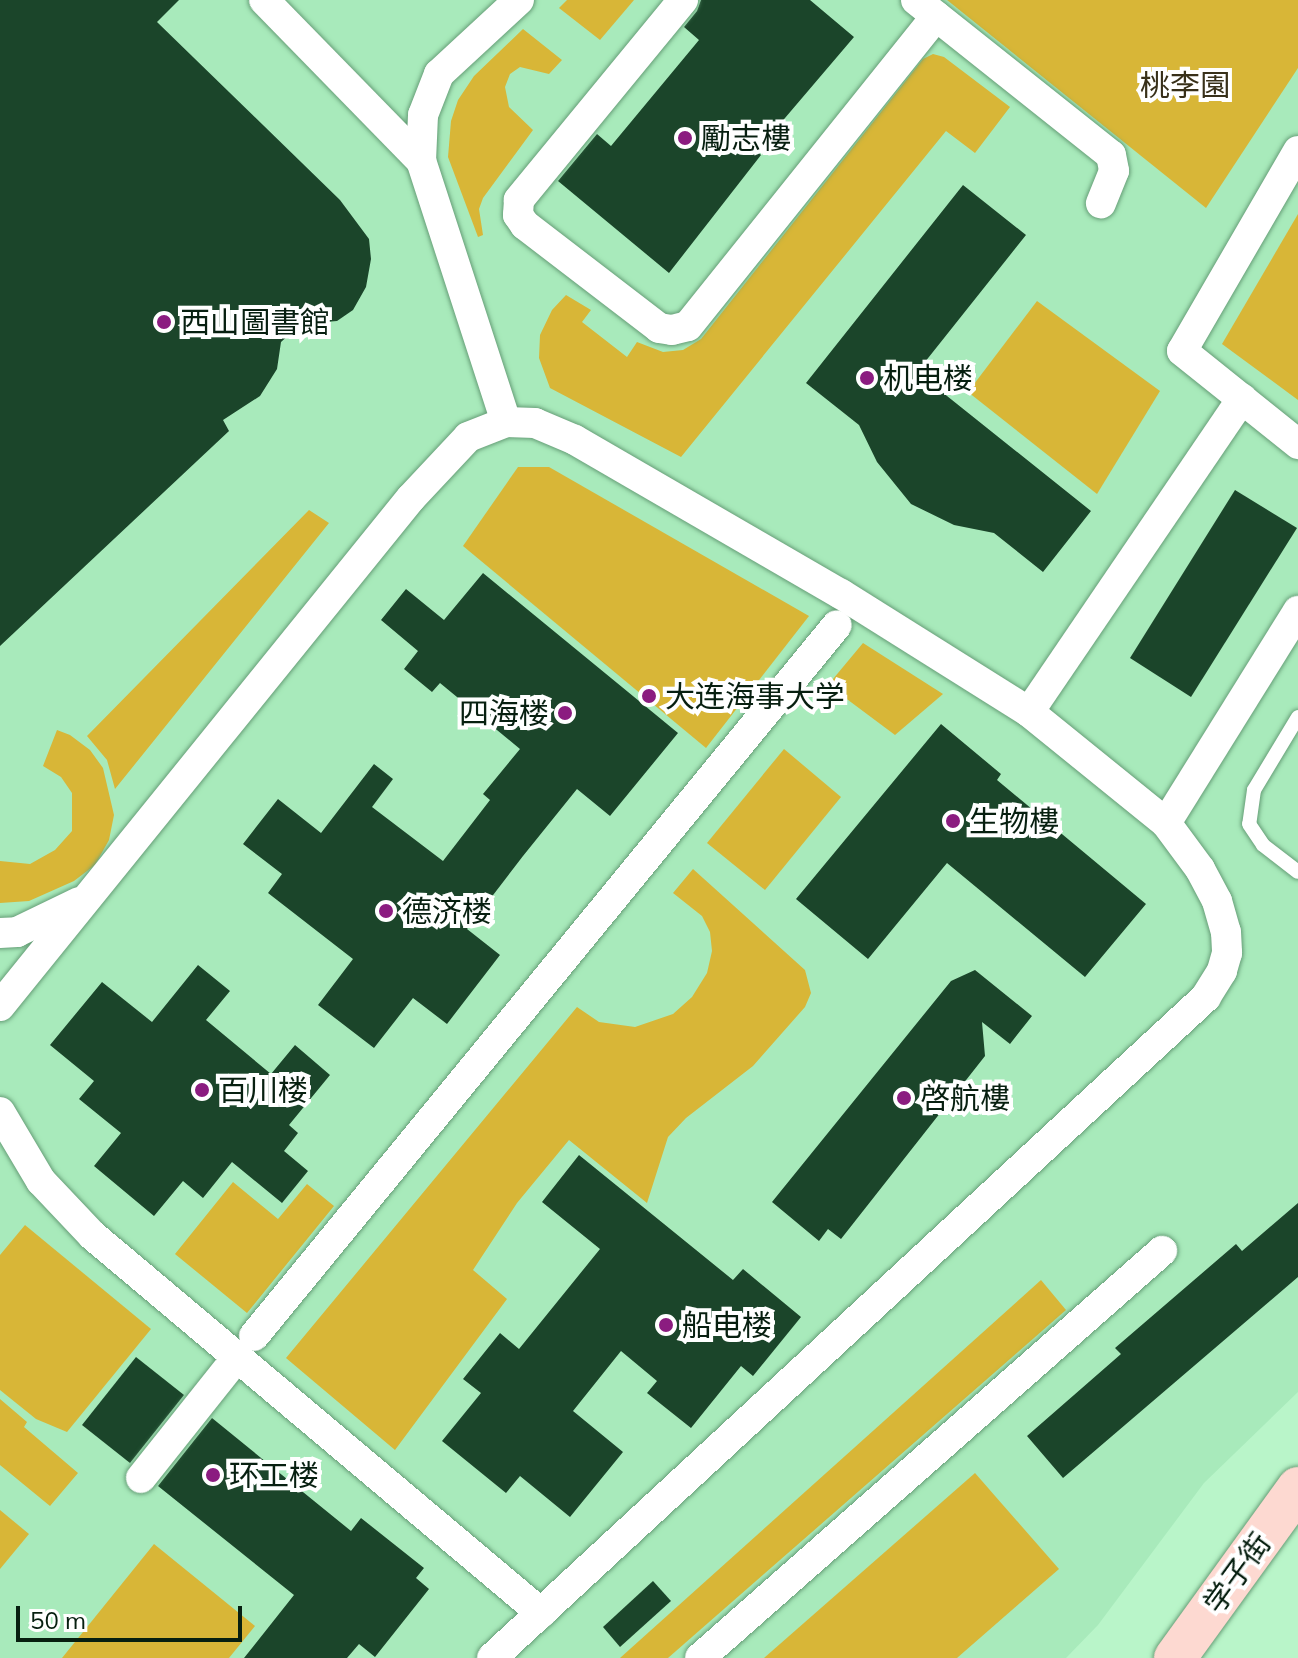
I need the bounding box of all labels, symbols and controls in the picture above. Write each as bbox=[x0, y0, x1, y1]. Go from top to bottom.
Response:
park label: 桃李園 bbox=[1140, 67, 1230, 103]
place label: 勵志樓 bbox=[701, 120, 791, 156]
marker: 勵志樓 bbox=[676, 129, 694, 147]
place label: 西山圖書館 bbox=[180, 304, 330, 340]
marker: 西山圖書館 bbox=[155, 313, 173, 331]
place label: 机电楼 bbox=[883, 360, 973, 396]
marker: 机电楼 bbox=[858, 369, 876, 387]
place label: 大连海事大学 bbox=[665, 678, 845, 714]
marker: 大连海事大学 bbox=[640, 687, 658, 705]
place label: 四海楼 bbox=[459, 695, 549, 731]
marker: 四海楼 bbox=[556, 704, 574, 722]
place label: 生物樓 bbox=[969, 803, 1059, 839]
marker: 生物樓 bbox=[944, 812, 962, 830]
place label: 德济楼 bbox=[402, 893, 492, 929]
marker: 德济楼 bbox=[377, 902, 395, 920]
place label: 百川楼 bbox=[218, 1072, 308, 1108]
place label: 啓航樓 bbox=[920, 1080, 1010, 1116]
marker: 百川楼 bbox=[193, 1081, 211, 1099]
marker: 啓航樓 bbox=[895, 1089, 913, 1107]
place label: 船电楼 bbox=[682, 1307, 772, 1343]
marker: 船电楼 bbox=[657, 1316, 675, 1334]
place label: 环工楼 bbox=[229, 1457, 319, 1493]
marker: 环工楼 bbox=[204, 1466, 222, 1484]
street label: 学子街 bbox=[1196, 1526, 1278, 1620]
scale bar bbox=[20, 1590, 246, 1640]
text: 50 m bbox=[30, 1605, 86, 1635]

